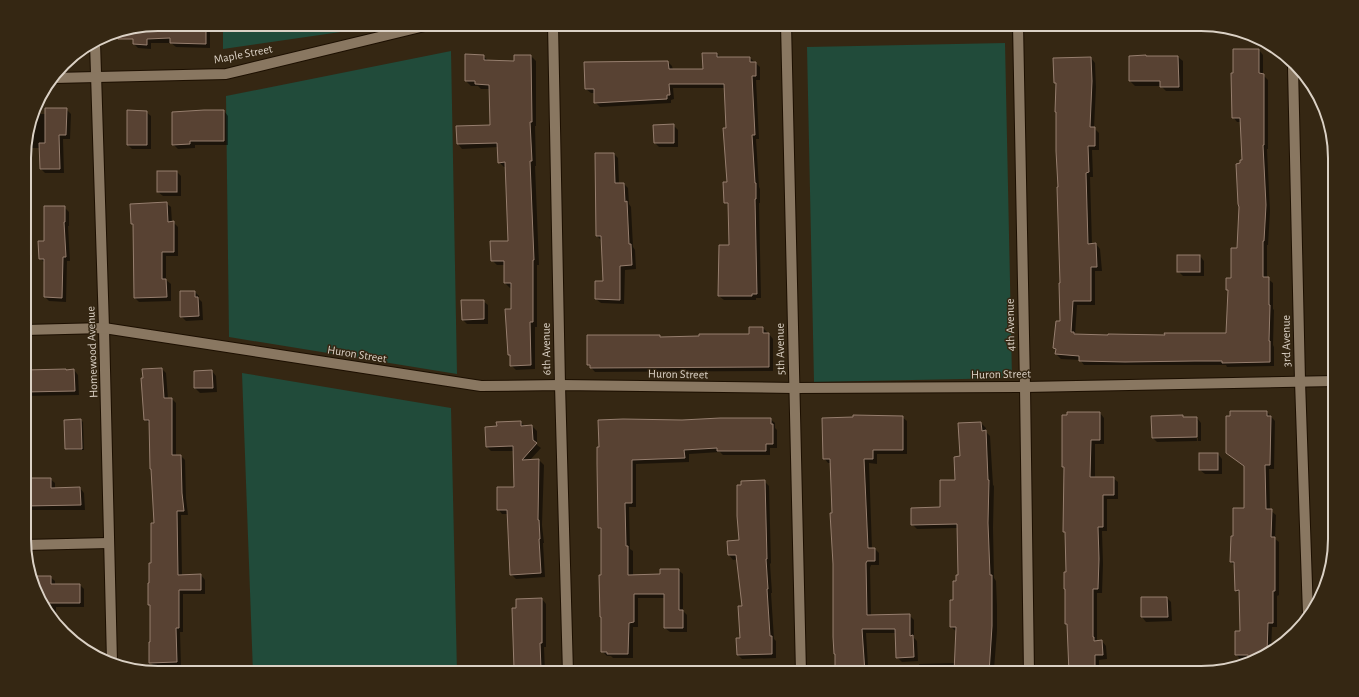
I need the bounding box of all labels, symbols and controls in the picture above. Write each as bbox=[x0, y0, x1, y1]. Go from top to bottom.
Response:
street label: Maple Street bbox=[213, 42, 274, 66]
street label: 4th Avenue bbox=[1004, 298, 1016, 352]
street label: Homewood Avenue bbox=[84, 306, 100, 398]
street label: 3rd Avenue bbox=[1280, 315, 1292, 367]
street label: 6th Avenue bbox=[540, 323, 552, 375]
street label: 5th Avenue bbox=[774, 323, 786, 375]
street label: Huron Street bbox=[326, 343, 388, 365]
street label: Huron Street bbox=[648, 367, 708, 381]
street label: Huron Street bbox=[971, 367, 1031, 381]

